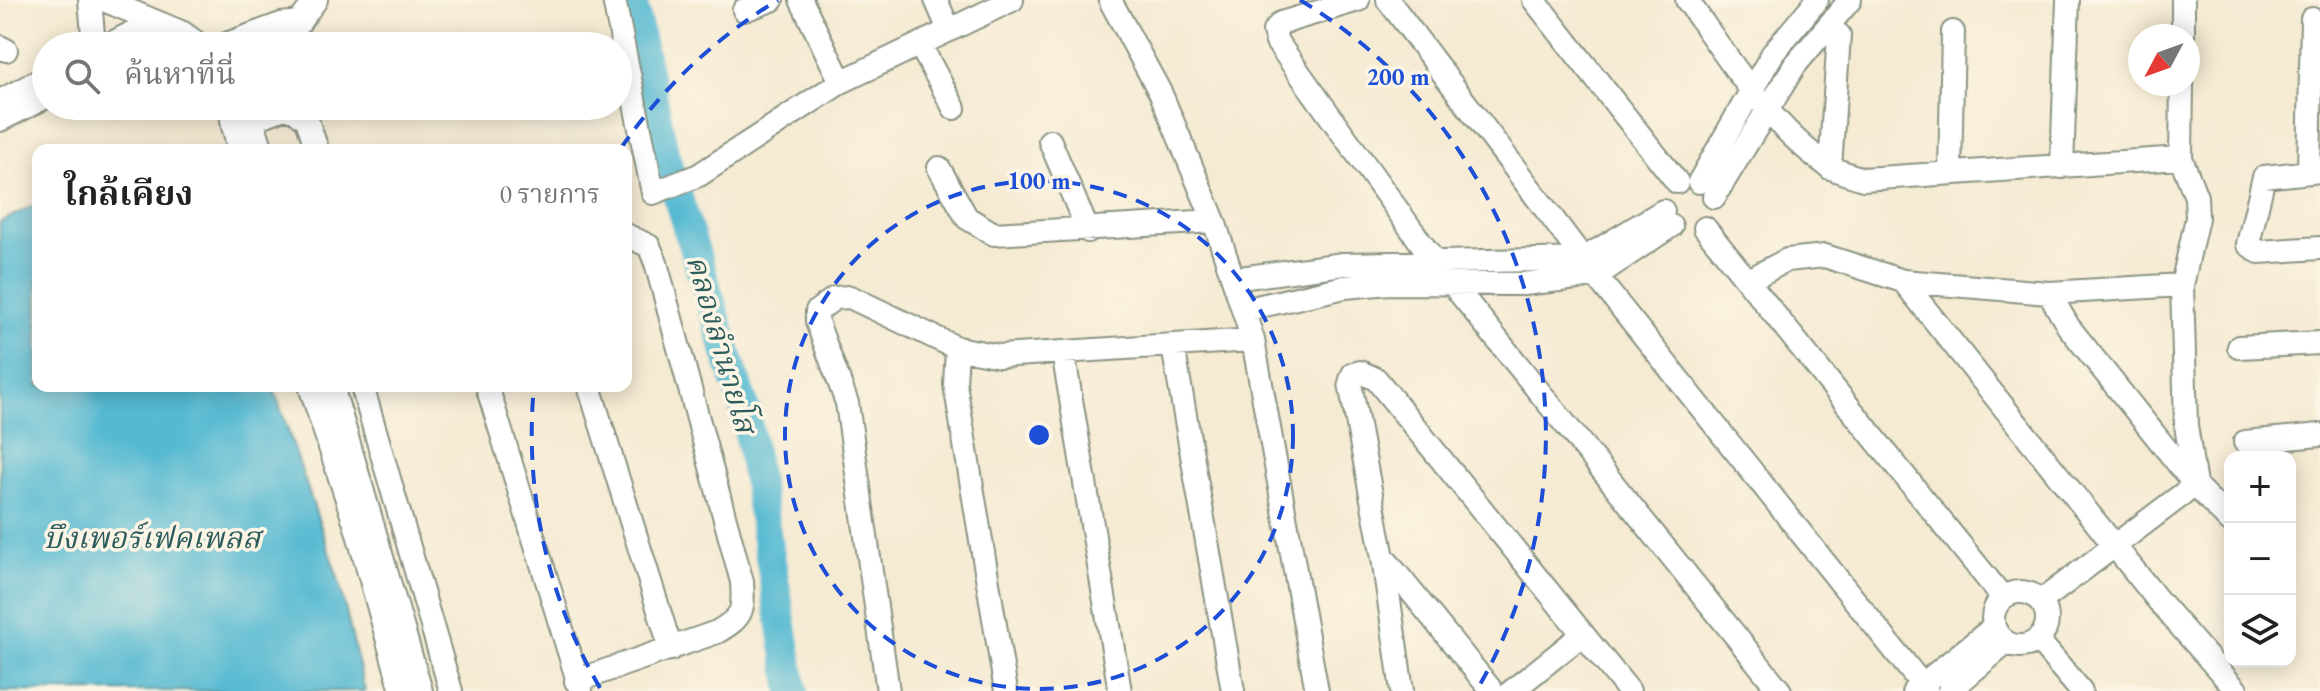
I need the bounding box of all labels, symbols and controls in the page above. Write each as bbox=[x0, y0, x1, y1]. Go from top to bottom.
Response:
north arrow bbox=[2128, 24, 2200, 96]
search box bbox=[32, 32, 632, 120]
icon: search bbox=[60, 54, 104, 98]
text: ค้นหาที่นี่ bbox=[124, 54, 236, 93]
text: 200 m bbox=[1366, 61, 1430, 92]
text: 100 m bbox=[1007, 165, 1071, 196]
text: ใกล้เคียง bbox=[64, 171, 193, 215]
text: 0 รายการ bbox=[500, 177, 600, 211]
water label: คลองลำนายโส bbox=[677, 250, 767, 441]
centre of rings bbox=[1025, 421, 1053, 449]
map controls bbox=[2224, 451, 2296, 667]
button: + bbox=[2224, 451, 2296, 523]
water label: บึงเพอร์เฟคเพลส bbox=[43, 518, 264, 557]
button: − bbox=[2224, 523, 2296, 595]
button: layers bbox=[2224, 595, 2296, 667]

